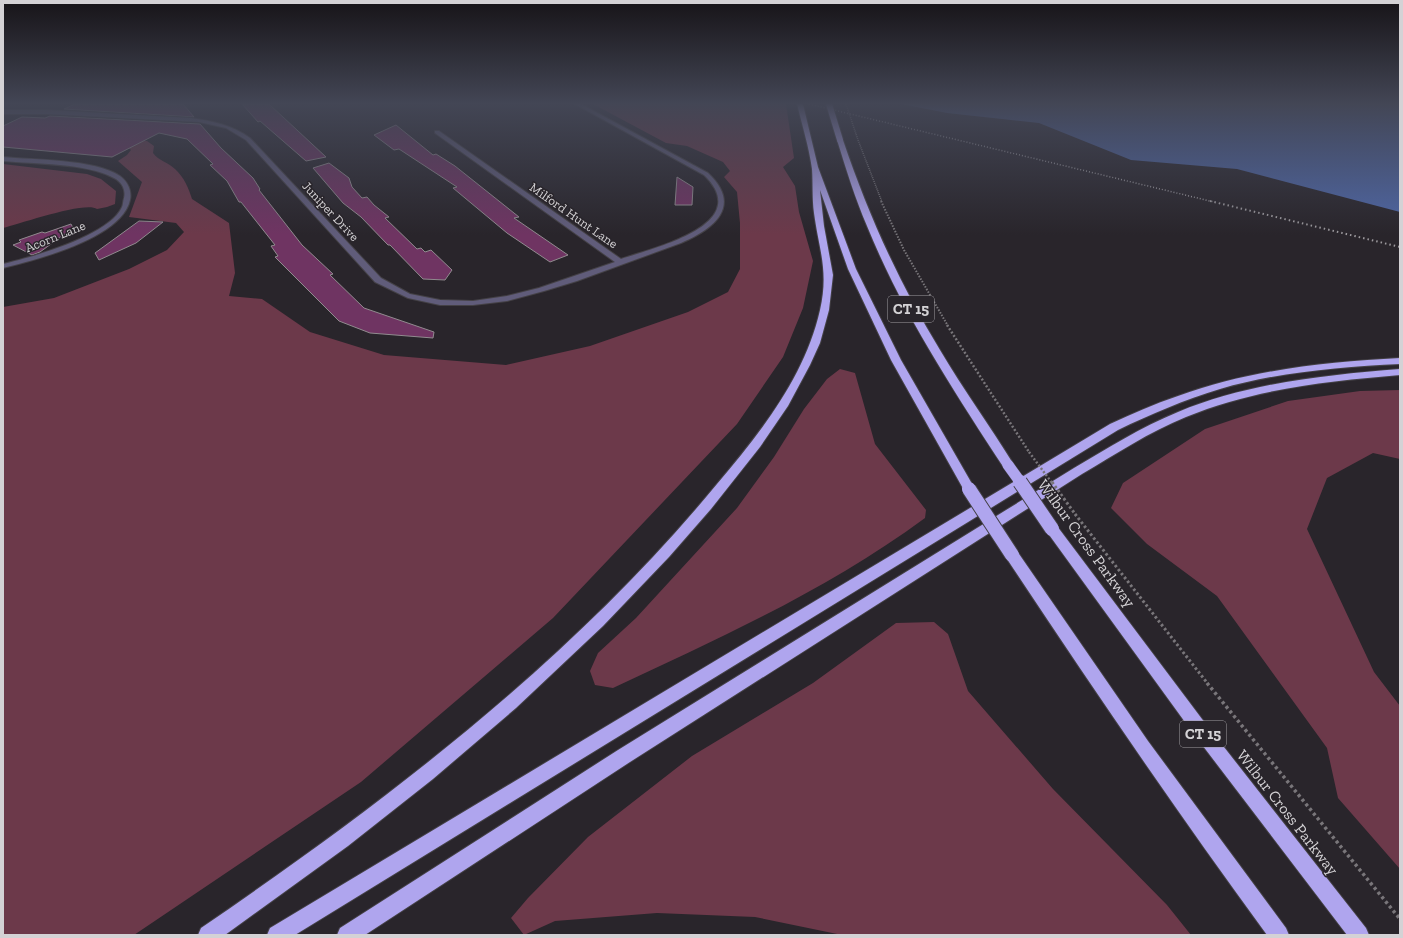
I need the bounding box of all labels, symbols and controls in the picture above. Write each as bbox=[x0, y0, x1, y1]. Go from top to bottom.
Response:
street label: Juniper Drive bbox=[299, 178, 362, 244]
street label: Milford Hunt Lane bbox=[527, 179, 621, 251]
street label: Acorn Lane bbox=[23, 218, 88, 255]
road number: CT 15 bbox=[888, 296, 934, 322]
street label: Wilbur Cross Parkway bbox=[1034, 476, 1140, 612]
road number: CT 15 bbox=[1180, 721, 1226, 747]
street label: Wilbur Cross Parkway bbox=[1233, 746, 1343, 879]

